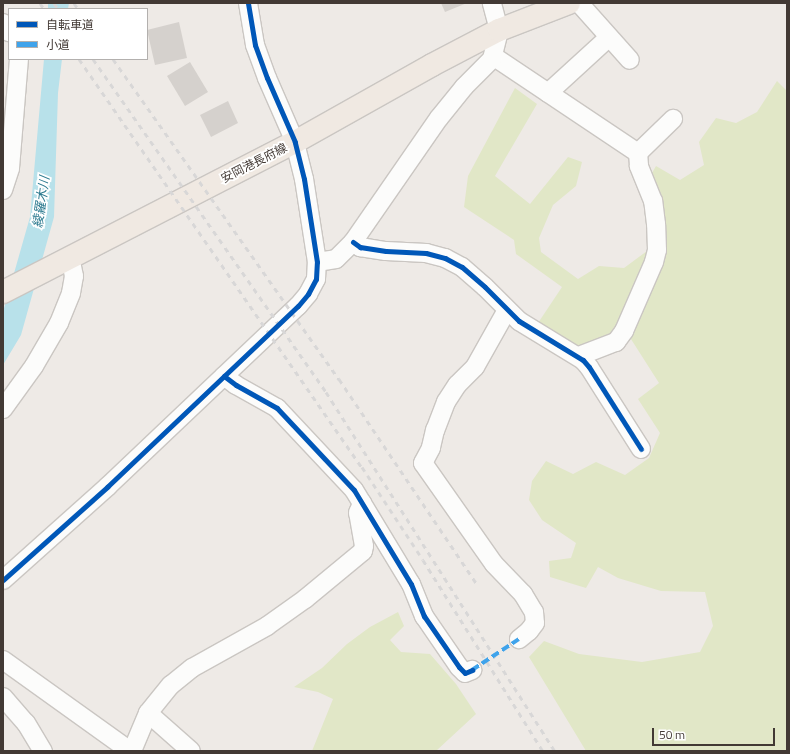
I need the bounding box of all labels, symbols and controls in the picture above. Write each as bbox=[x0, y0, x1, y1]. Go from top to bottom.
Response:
legend bbox=[8, 8, 148, 60]
text: 自転車道 bbox=[46, 15, 94, 34]
text: 小道 bbox=[46, 35, 70, 54]
street label: 安岡港長府線 bbox=[219, 140, 289, 186]
water label: 綾羅木川 bbox=[30, 175, 52, 229]
scale bar bbox=[654, 720, 777, 746]
text: 50 m bbox=[659, 725, 685, 744]

